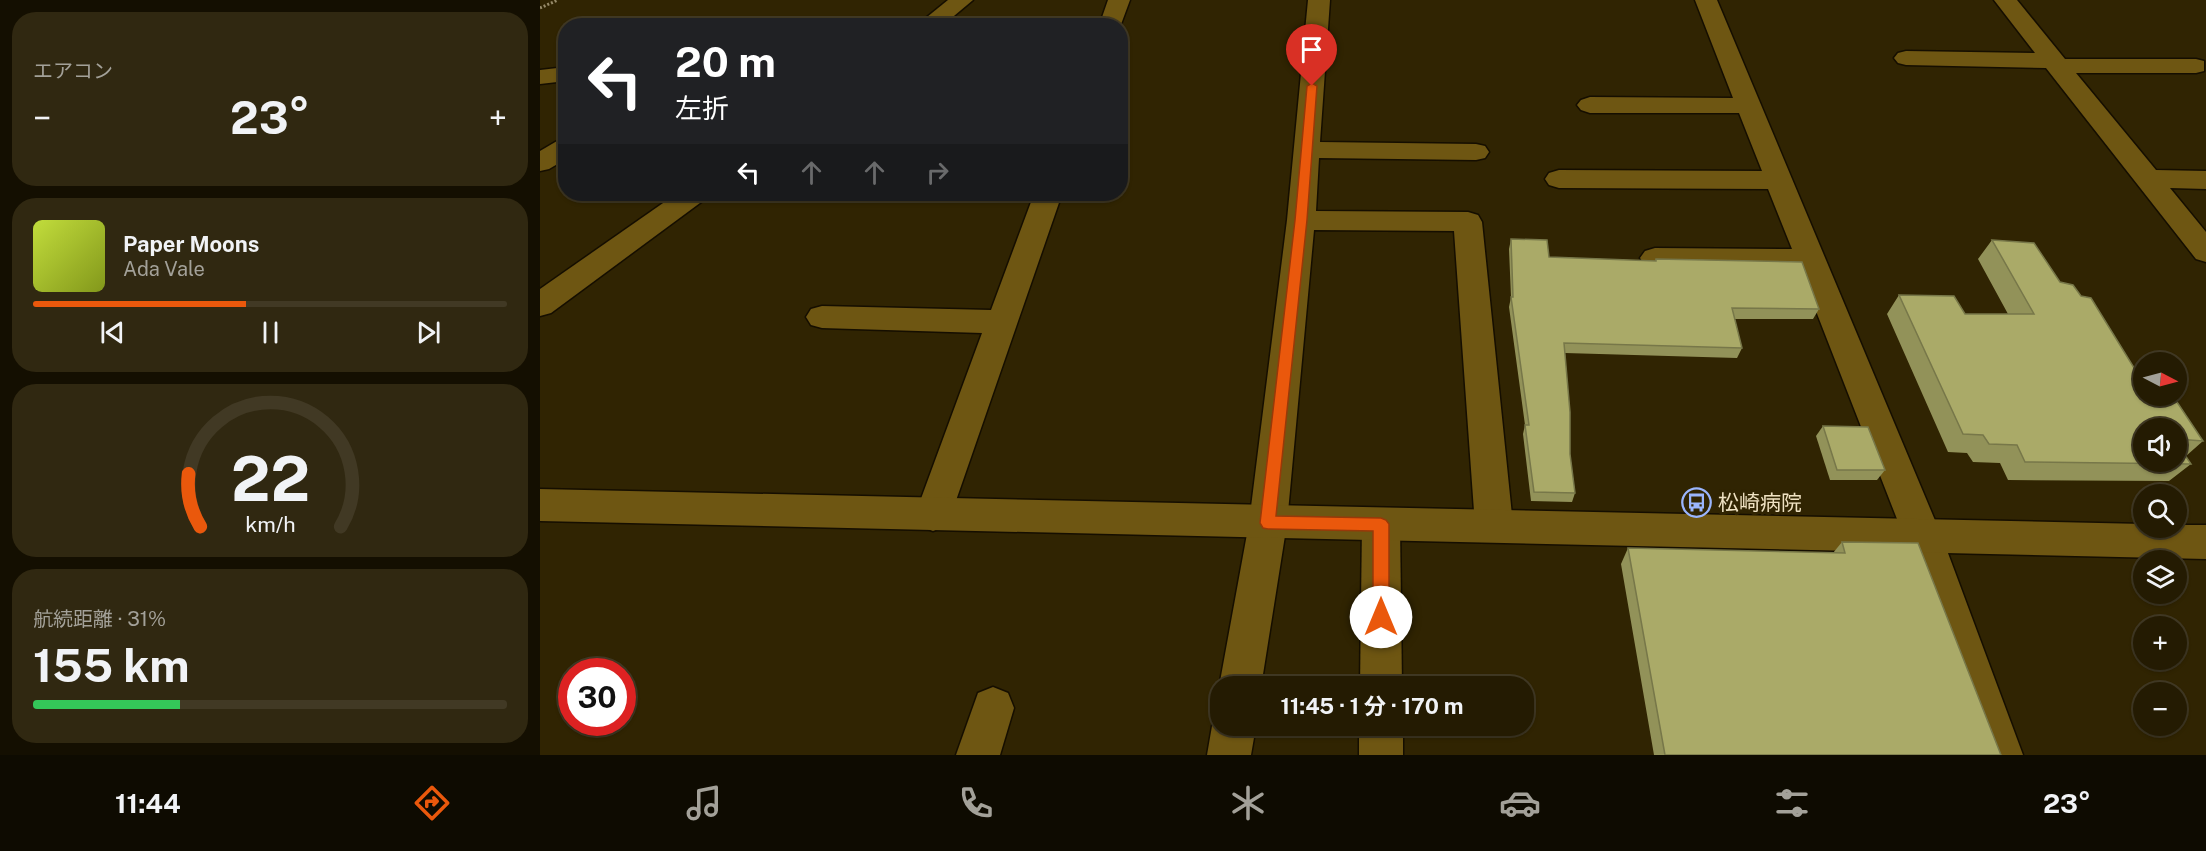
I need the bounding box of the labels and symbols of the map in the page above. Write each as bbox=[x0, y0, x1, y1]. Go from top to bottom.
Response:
pin bbox=[1286, 24, 1337, 86]
north arrow bbox=[2133, 352, 2187, 406]
bus stop icon: 松崎病院 bbox=[1681, 487, 1713, 519]
place label: 松崎病院 bbox=[1718, 490, 1802, 515]
position arrow bbox=[1349, 585, 1413, 649]
speed limit sign: 30 bbox=[558, 658, 636, 736]

